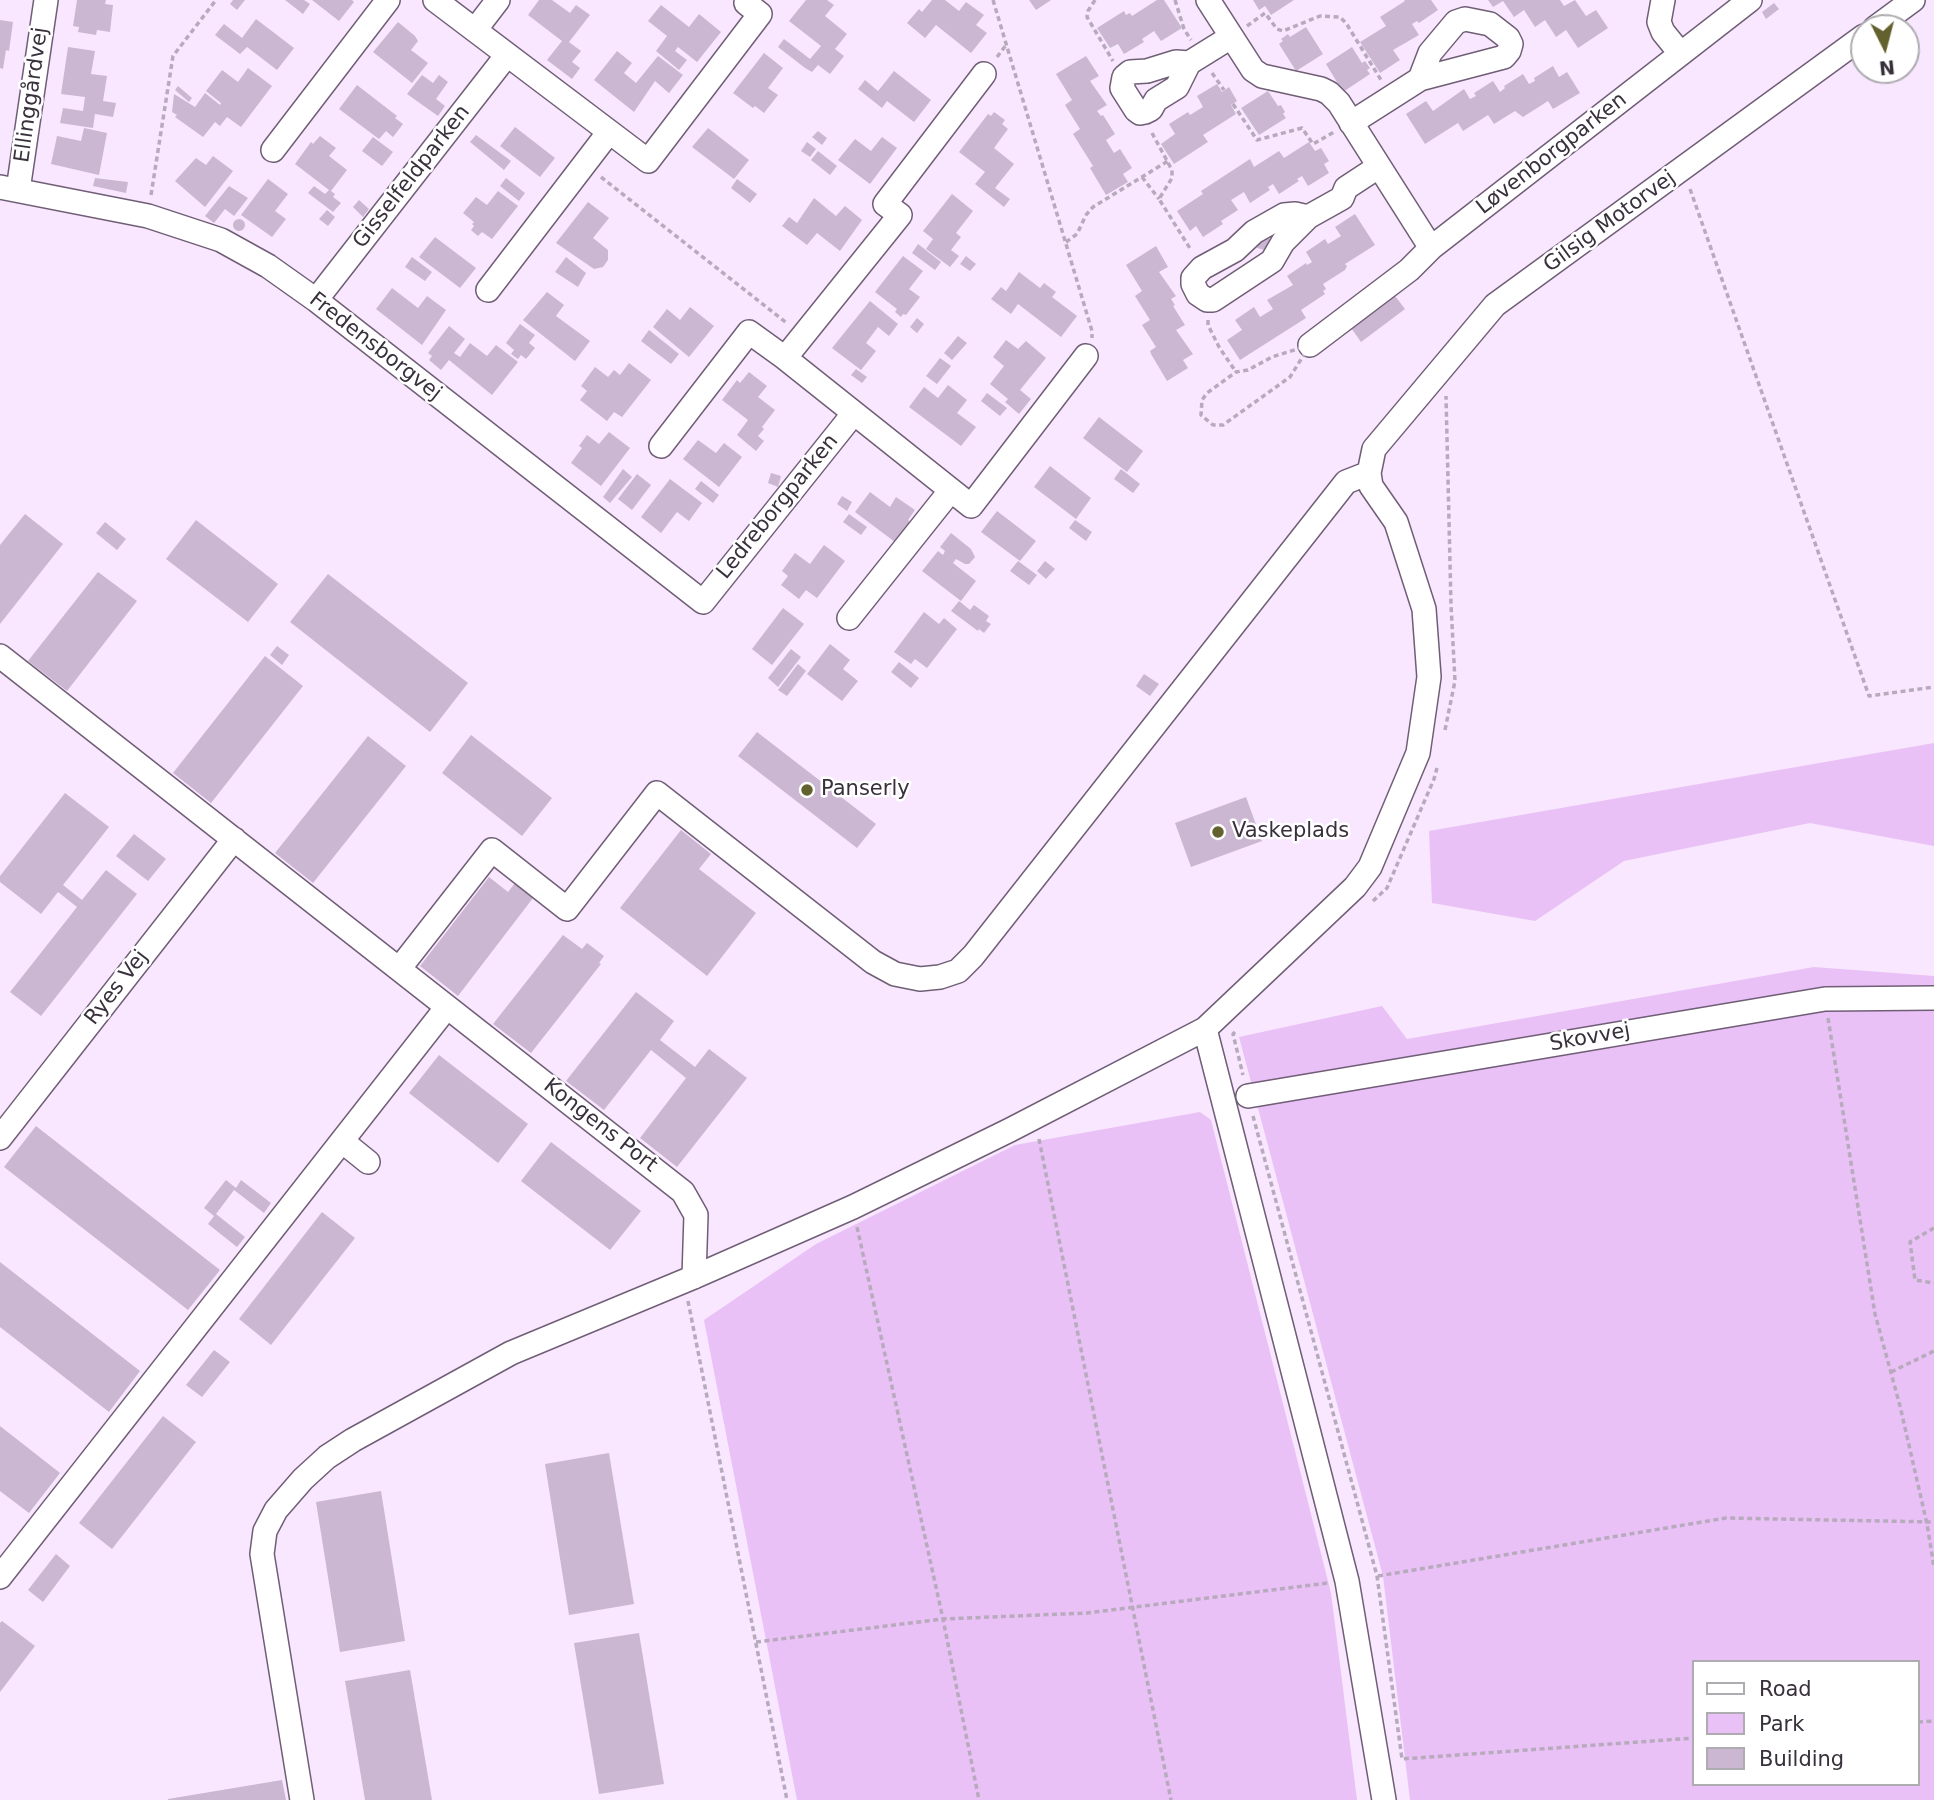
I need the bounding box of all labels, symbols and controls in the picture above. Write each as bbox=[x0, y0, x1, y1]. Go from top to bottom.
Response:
north arrow bbox=[1850, 14, 1920, 84]
street label: Ellinggårdvej bbox=[10, 26, 54, 164]
text: N bbox=[1878, 56, 1896, 80]
street label: Løvenborgparken bbox=[1472, 88, 1632, 220]
street label: Gisselfeldparken bbox=[348, 100, 476, 254]
street label: Gilsig Motorvej bbox=[1539, 166, 1681, 278]
street label: Fredensborgvej bbox=[304, 287, 446, 407]
street label: Ledreborgparken bbox=[712, 430, 844, 584]
place label: Panserly bbox=[821, 777, 910, 803]
marker: Panserly bbox=[799, 782, 815, 798]
place label: Vaskeplads bbox=[1232, 819, 1349, 845]
marker: Vaskeplads bbox=[1210, 824, 1226, 840]
street label: Ryes Vej bbox=[80, 946, 154, 1030]
street label: Skovvej bbox=[1548, 1019, 1632, 1057]
street label: Kongens Port bbox=[538, 1074, 662, 1178]
legend bbox=[1692, 1660, 1920, 1786]
text: Road bbox=[1759, 1677, 1812, 1701]
text: Park bbox=[1759, 1712, 1804, 1736]
text: Building bbox=[1759, 1747, 1844, 1771]

